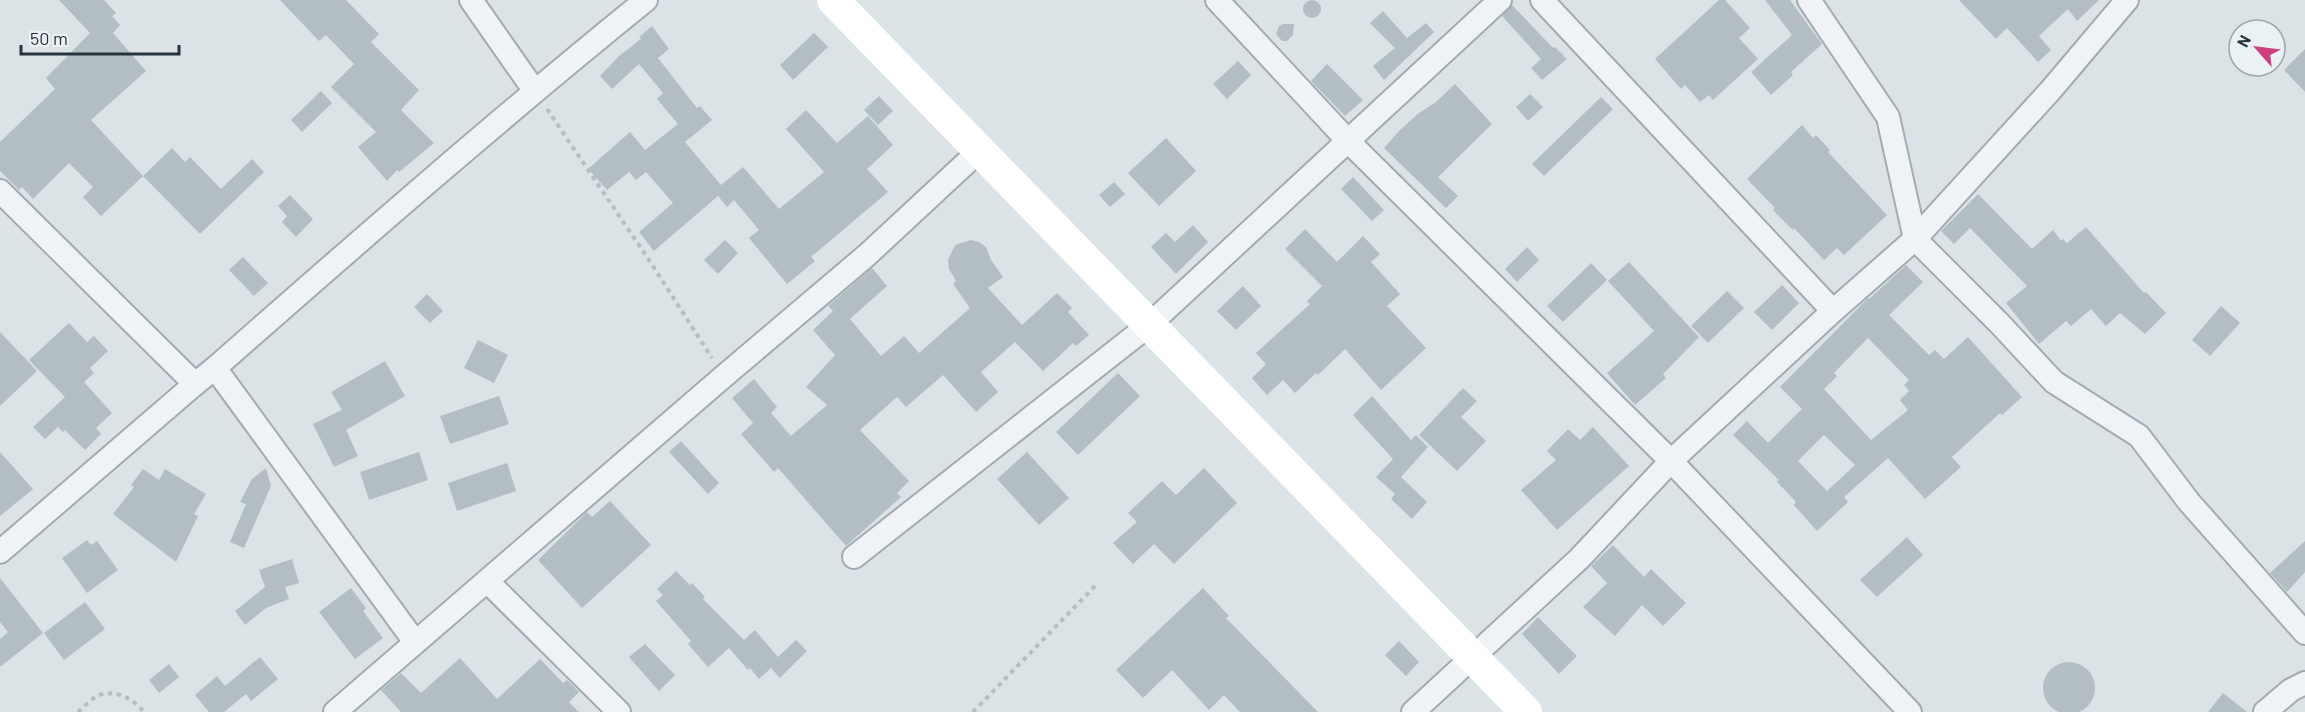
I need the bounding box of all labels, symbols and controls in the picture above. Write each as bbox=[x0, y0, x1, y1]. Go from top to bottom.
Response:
scale bar bbox=[21, 18, 178, 56]
north arrow bbox=[2227, 18, 2287, 78]
text: 50 m bbox=[30, 27, 68, 49]
text: N bbox=[2232, 32, 2254, 50]

